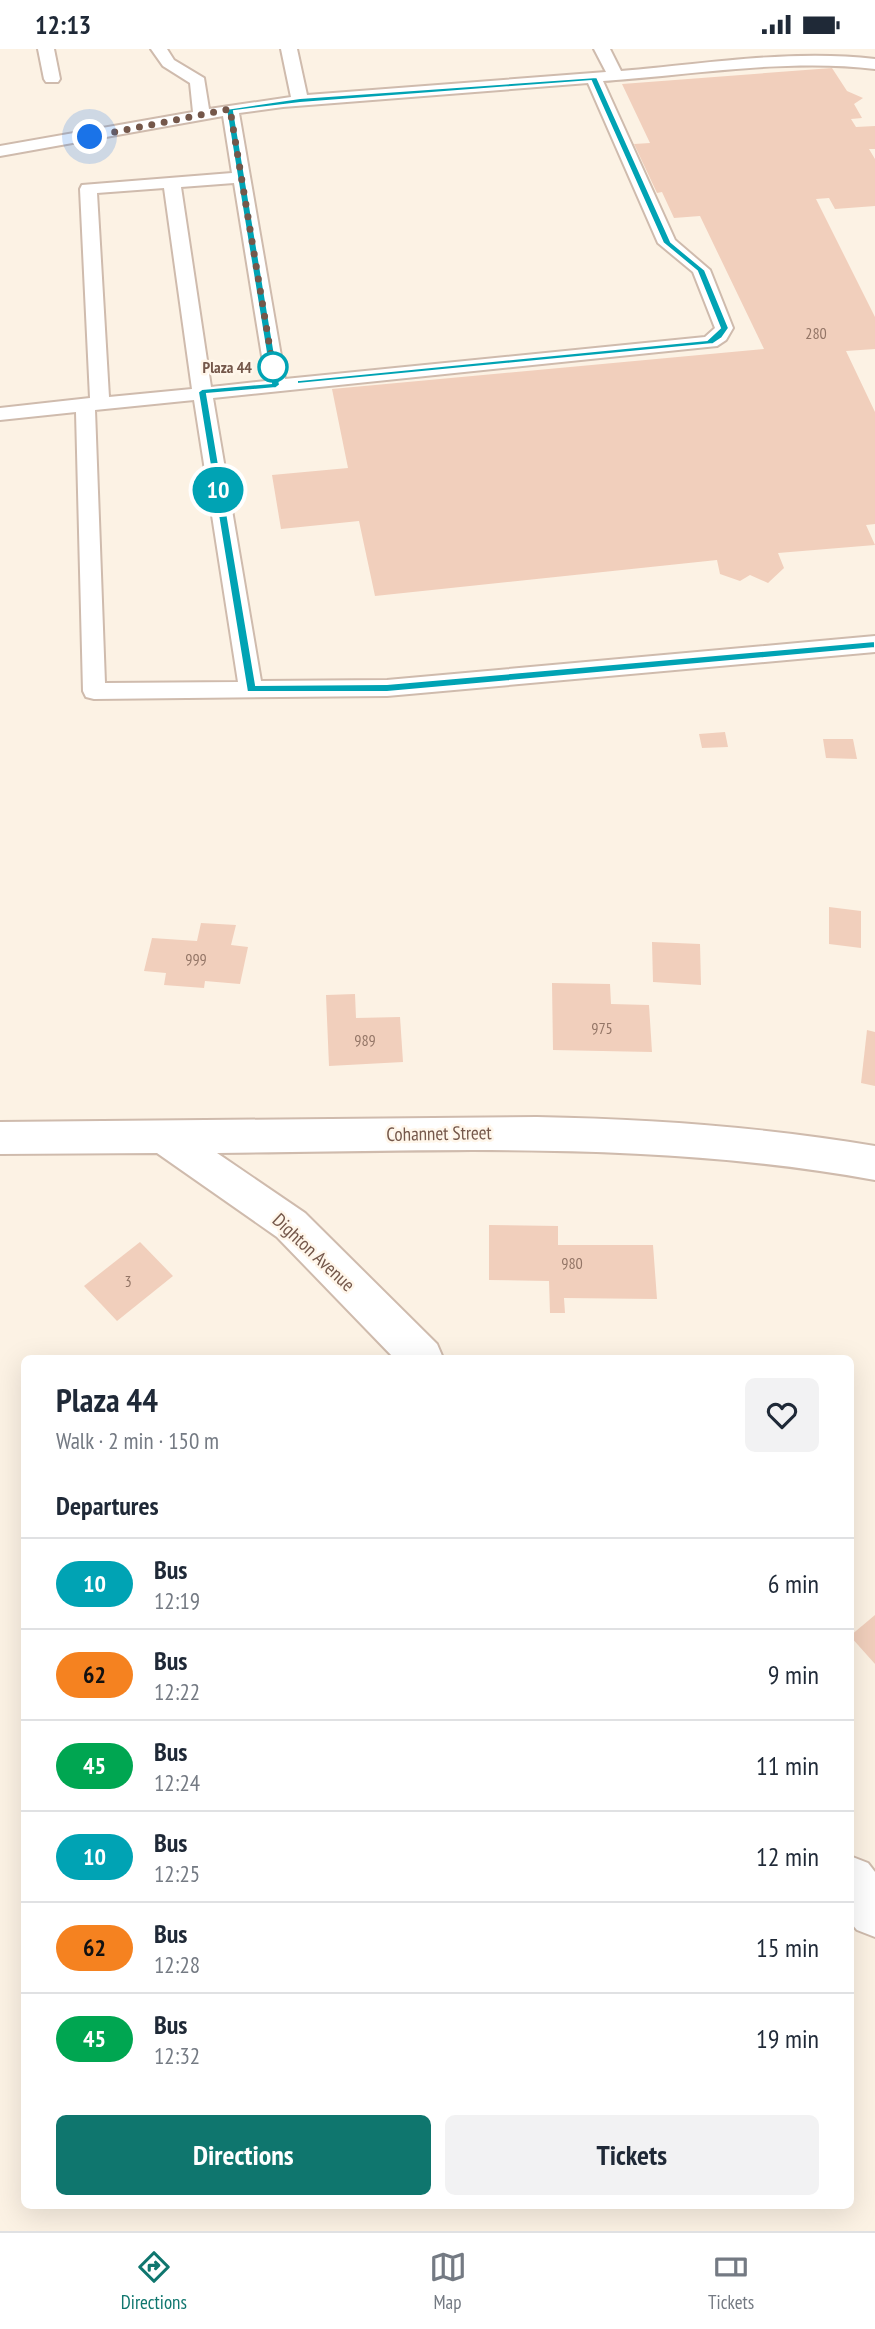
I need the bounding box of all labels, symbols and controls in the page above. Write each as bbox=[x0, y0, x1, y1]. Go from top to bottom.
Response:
text: 12:13 bbox=[35, 8, 91, 41]
your location bbox=[72, 119, 107, 154]
house number: 280 bbox=[805, 323, 827, 343]
marker: Plaza 44 bbox=[258, 352, 288, 382]
place label: Plaza 44 bbox=[203, 357, 252, 377]
line badge: 10 bbox=[186, 467, 249, 513]
text: 10 bbox=[207, 474, 229, 505]
house number: 999 bbox=[185, 949, 207, 969]
house number: 975 bbox=[591, 1018, 613, 1038]
house number: 989 bbox=[354, 1030, 376, 1050]
street label: Cohannet Street bbox=[386, 1120, 493, 1146]
street label: Dighton Avenue bbox=[268, 1208, 360, 1296]
house number: 980 bbox=[561, 1253, 583, 1273]
house number: 3 bbox=[124, 1271, 132, 1291]
text: Plaza 44 bbox=[56, 1378, 158, 1421]
button: heart bbox=[745, 1378, 819, 1452]
text: Walk · 2 min · 150 m bbox=[56, 1426, 219, 1455]
text: Departures bbox=[56, 1489, 159, 1522]
text: Bus bbox=[154, 1553, 187, 1586]
text: 6 min bbox=[768, 1567, 819, 1600]
text: 10 bbox=[83, 1568, 106, 1599]
text: 12:19 bbox=[154, 1586, 200, 1615]
text: Bus bbox=[154, 1644, 187, 1677]
text: 9 min bbox=[768, 1658, 819, 1691]
text: 62 bbox=[83, 1659, 106, 1690]
text: 12:22 bbox=[154, 1677, 200, 1706]
text: Bus bbox=[154, 1735, 187, 1768]
text: 11 min bbox=[756, 1749, 819, 1782]
text: 45 bbox=[83, 1750, 106, 1781]
text: 12:24 bbox=[154, 1768, 200, 1797]
text: Bus bbox=[154, 1826, 187, 1859]
text: 12 min bbox=[756, 1840, 819, 1873]
text: 10 bbox=[83, 1841, 106, 1872]
text: 12:25 bbox=[154, 1859, 200, 1888]
text: Bus bbox=[154, 1917, 187, 1950]
text: 15 min bbox=[756, 1931, 819, 1964]
text: 62 bbox=[83, 1932, 106, 1963]
text: 12:28 bbox=[154, 1950, 200, 1979]
text: Bus bbox=[154, 2008, 187, 2041]
text: 19 min bbox=[756, 2022, 819, 2055]
text: 45 bbox=[83, 2023, 106, 2054]
text: 12:32 bbox=[154, 2041, 200, 2070]
button: Directions bbox=[56, 2115, 431, 2195]
button: Tickets bbox=[445, 2115, 819, 2195]
tab: Directions bbox=[121, 2248, 187, 2314]
tab: Map bbox=[429, 2248, 467, 2314]
tab: Tickets bbox=[708, 2248, 754, 2314]

